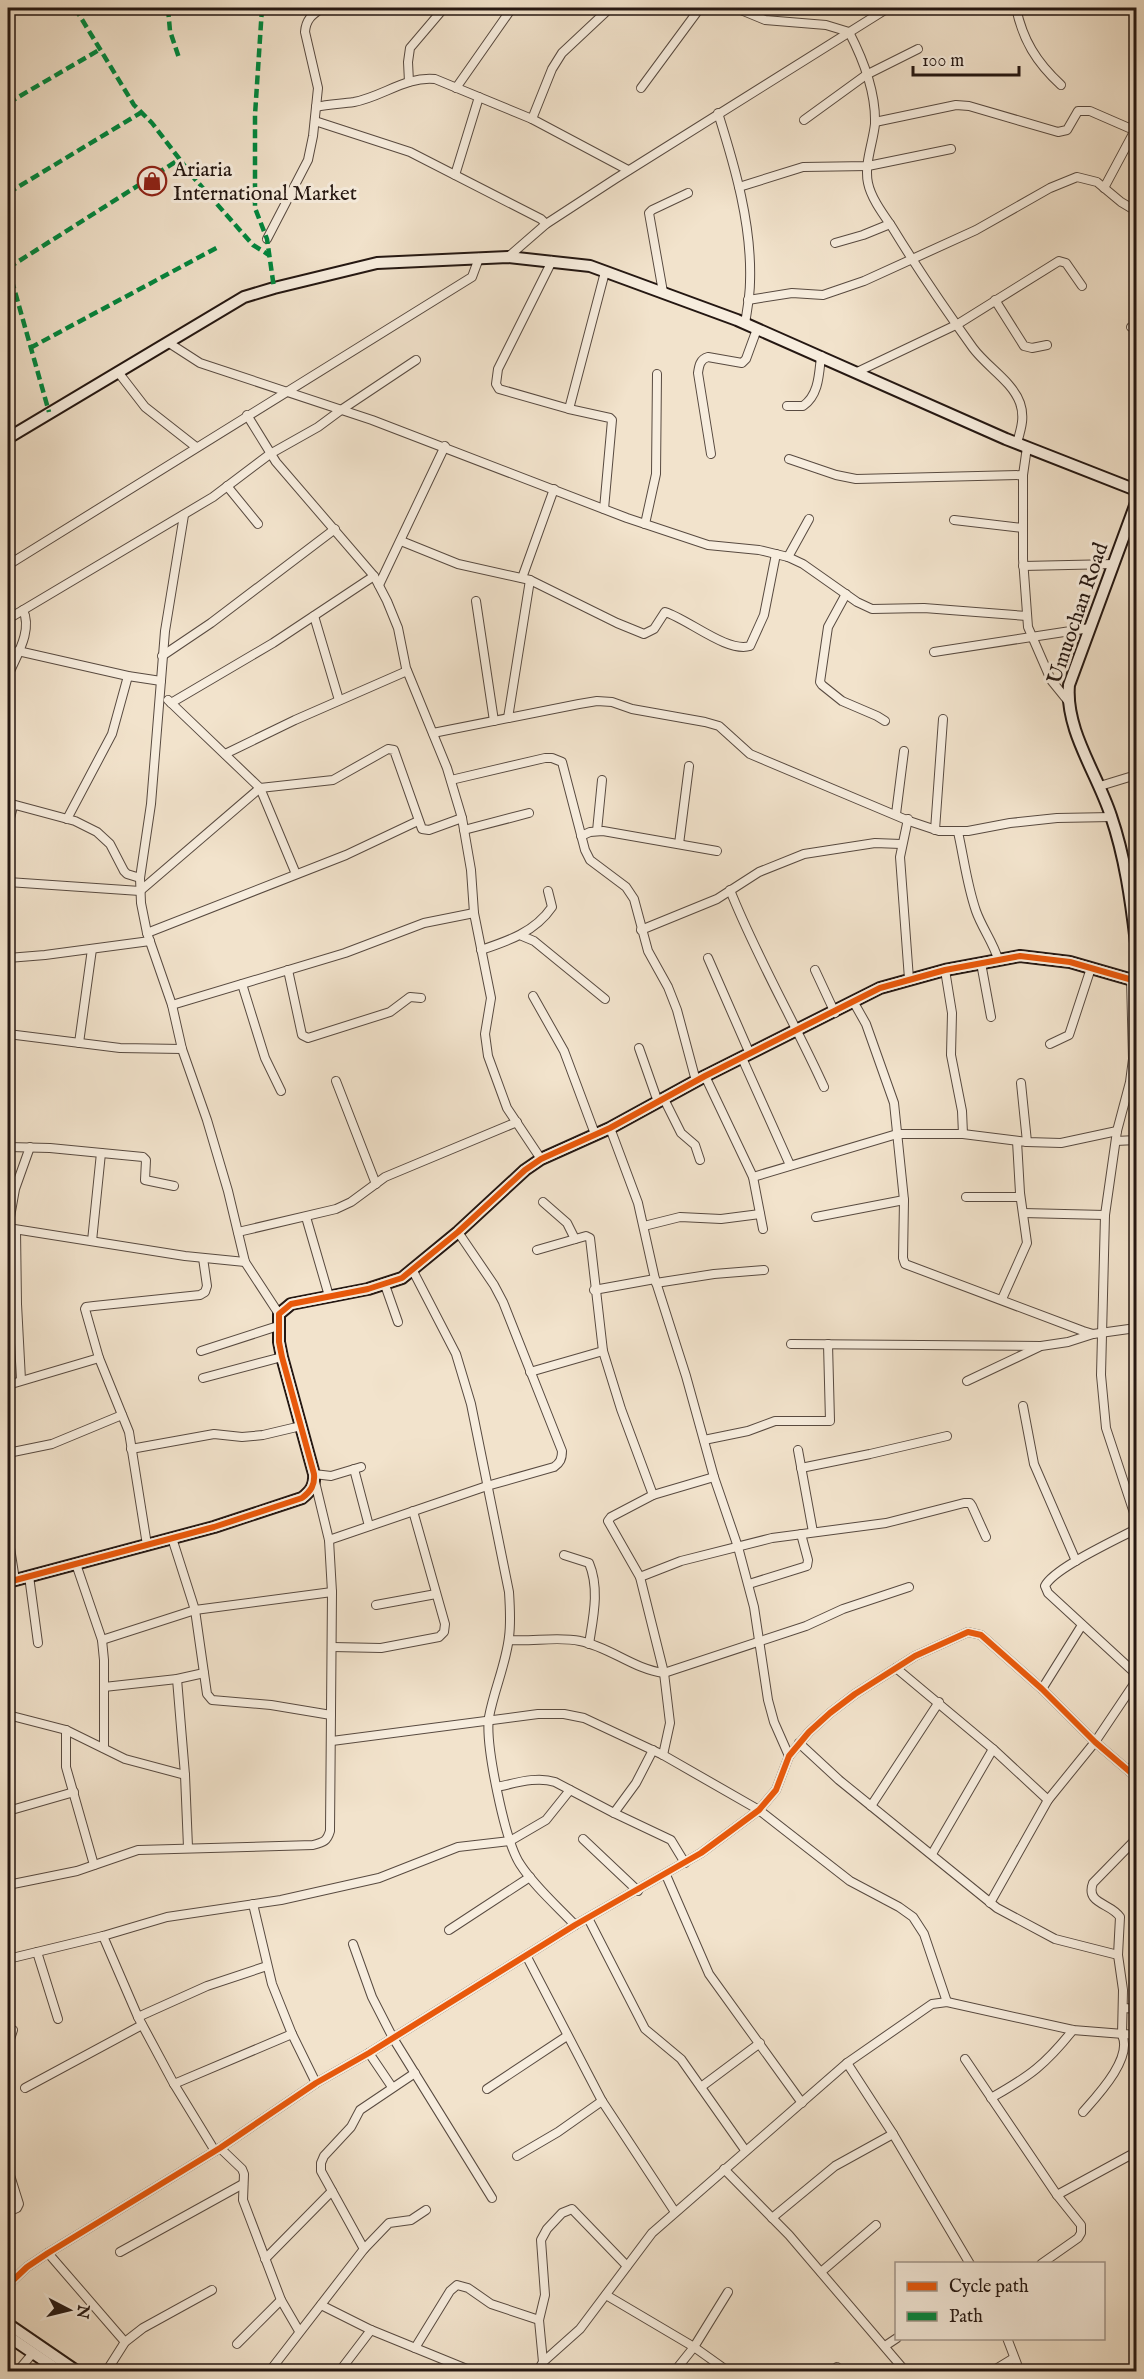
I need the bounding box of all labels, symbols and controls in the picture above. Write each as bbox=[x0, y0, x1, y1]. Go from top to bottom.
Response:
scale bar bbox=[913, 39, 1020, 77]
text: 100 m bbox=[922, 50, 964, 73]
place label: Ariaria International Market bbox=[172, 157, 357, 208]
shop icon: Ariaria International Market bbox=[136, 165, 168, 197]
street label: Umuochan Road bbox=[1042, 538, 1116, 688]
legend bbox=[895, 2262, 1105, 2340]
text: Cycle path bbox=[949, 2276, 1029, 2299]
north arrow bbox=[39, 2280, 99, 2340]
text: N bbox=[71, 2303, 93, 2320]
text: Path bbox=[949, 2306, 983, 2329]

